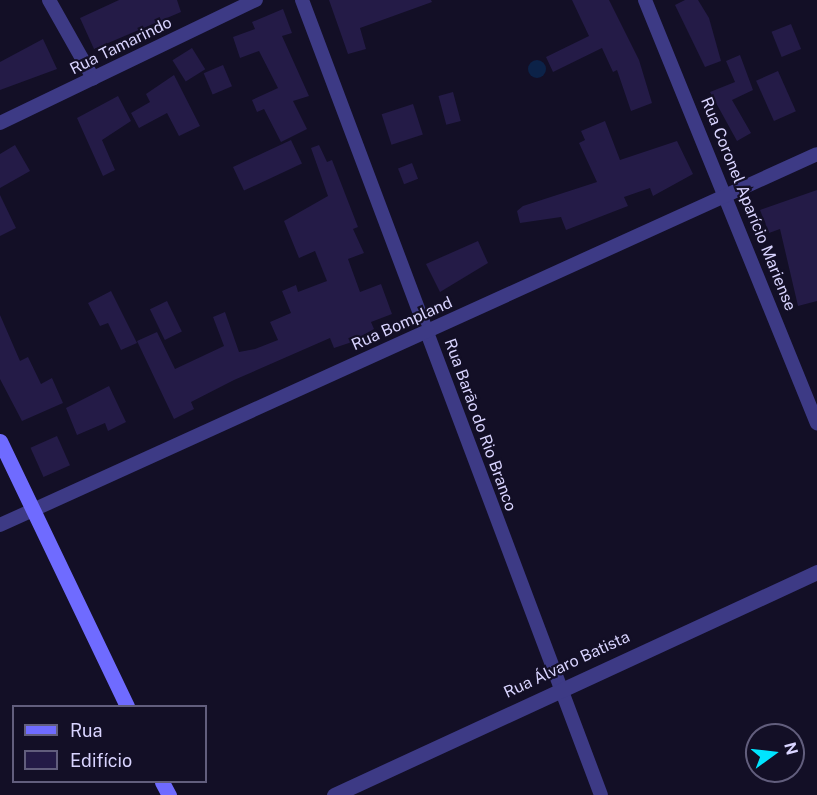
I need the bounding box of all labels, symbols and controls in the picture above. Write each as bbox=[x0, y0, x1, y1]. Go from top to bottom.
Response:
street label: Rua Tamarindo bbox=[67, 13, 175, 79]
street label: Rua Coronel Aparício Mariense bbox=[696, 94, 800, 314]
street label: Rua Bompland bbox=[349, 293, 455, 355]
street label: Rua Barão do Rio Branco bbox=[440, 336, 520, 514]
street label: Rua Álvaro Batista bbox=[501, 627, 633, 703]
legend bbox=[12, 705, 207, 783]
text: Rua bbox=[70, 720, 102, 741]
north arrow bbox=[745, 723, 805, 783]
text: N bbox=[780, 740, 802, 757]
text: Edifício bbox=[70, 750, 132, 771]

